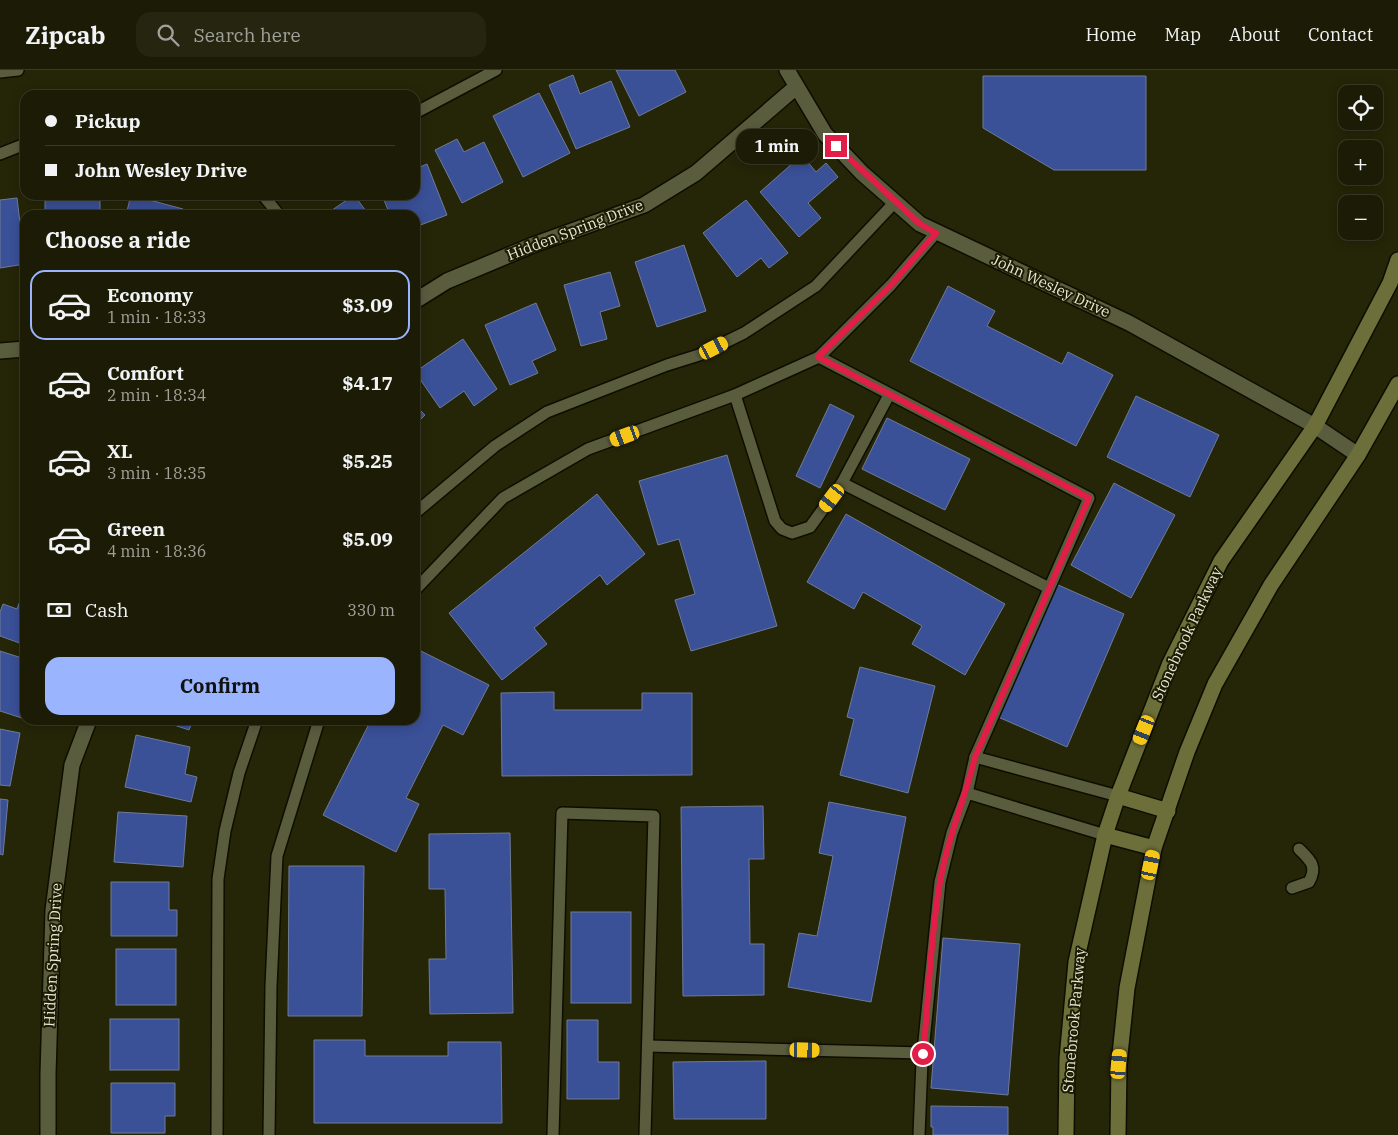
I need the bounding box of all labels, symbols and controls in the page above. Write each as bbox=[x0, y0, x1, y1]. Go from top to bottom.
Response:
search box bbox=[136, 12, 486, 57]
text: Zipcab bbox=[25, 19, 106, 51]
icon: search bbox=[154, 21, 182, 49]
text: Search here bbox=[194, 23, 301, 47]
text: Home bbox=[1085, 23, 1137, 46]
text: Map bbox=[1165, 23, 1201, 46]
text: About bbox=[1229, 23, 1280, 46]
text: Contact bbox=[1308, 23, 1373, 46]
map controls bbox=[1338, 85, 1383, 240]
button: locate bbox=[1338, 85, 1383, 130]
text: Pickup bbox=[75, 109, 140, 133]
callout: 1 min bbox=[736, 128, 818, 164]
route end bbox=[825, 135, 847, 157]
text: 1 min bbox=[755, 136, 799, 156]
button: + bbox=[1338, 140, 1383, 185]
text: John Wesley Drive bbox=[75, 158, 247, 182]
street label: Hidden Spring Drive bbox=[504, 195, 646, 264]
button: − bbox=[1338, 195, 1383, 240]
text: Choose a ride bbox=[45, 225, 191, 254]
street label: John Wesley Drive bbox=[989, 250, 1114, 321]
icon: car bbox=[47, 283, 92, 328]
text: Economy bbox=[107, 283, 193, 307]
text: $3.09 bbox=[342, 293, 393, 317]
text: 1 min · 18:33 bbox=[107, 307, 206, 327]
car bbox=[697, 335, 730, 361]
icon: car bbox=[47, 361, 92, 406]
text: Comfort bbox=[107, 361, 184, 385]
text: $4.17 bbox=[342, 371, 393, 395]
text: 2 min · 18:34 bbox=[107, 385, 206, 405]
car bbox=[608, 424, 641, 448]
icon: car bbox=[47, 439, 92, 484]
text: XL bbox=[107, 439, 133, 463]
text: $5.25 bbox=[342, 449, 393, 473]
text: 3 min · 18:35 bbox=[107, 463, 206, 483]
car bbox=[816, 482, 847, 514]
icon: car bbox=[47, 517, 92, 562]
text: Green bbox=[107, 517, 165, 541]
text: $5.09 bbox=[342, 527, 393, 551]
text: 4 min · 18:36 bbox=[107, 541, 206, 561]
street label: Stonebrook Parkway bbox=[1147, 564, 1226, 704]
icon: cash bbox=[45, 596, 73, 624]
text: Cash bbox=[85, 598, 129, 622]
text: 330 m bbox=[347, 600, 395, 620]
button: Confirm bbox=[45, 657, 395, 715]
car bbox=[1131, 713, 1156, 747]
car bbox=[1140, 849, 1161, 881]
street label: Hidden Spring Drive bbox=[39, 882, 66, 1028]
street label: Stonebrook Parkway bbox=[1058, 947, 1089, 1093]
car bbox=[789, 1042, 820, 1058]
route start bbox=[912, 1043, 934, 1065]
car bbox=[1110, 1048, 1127, 1080]

